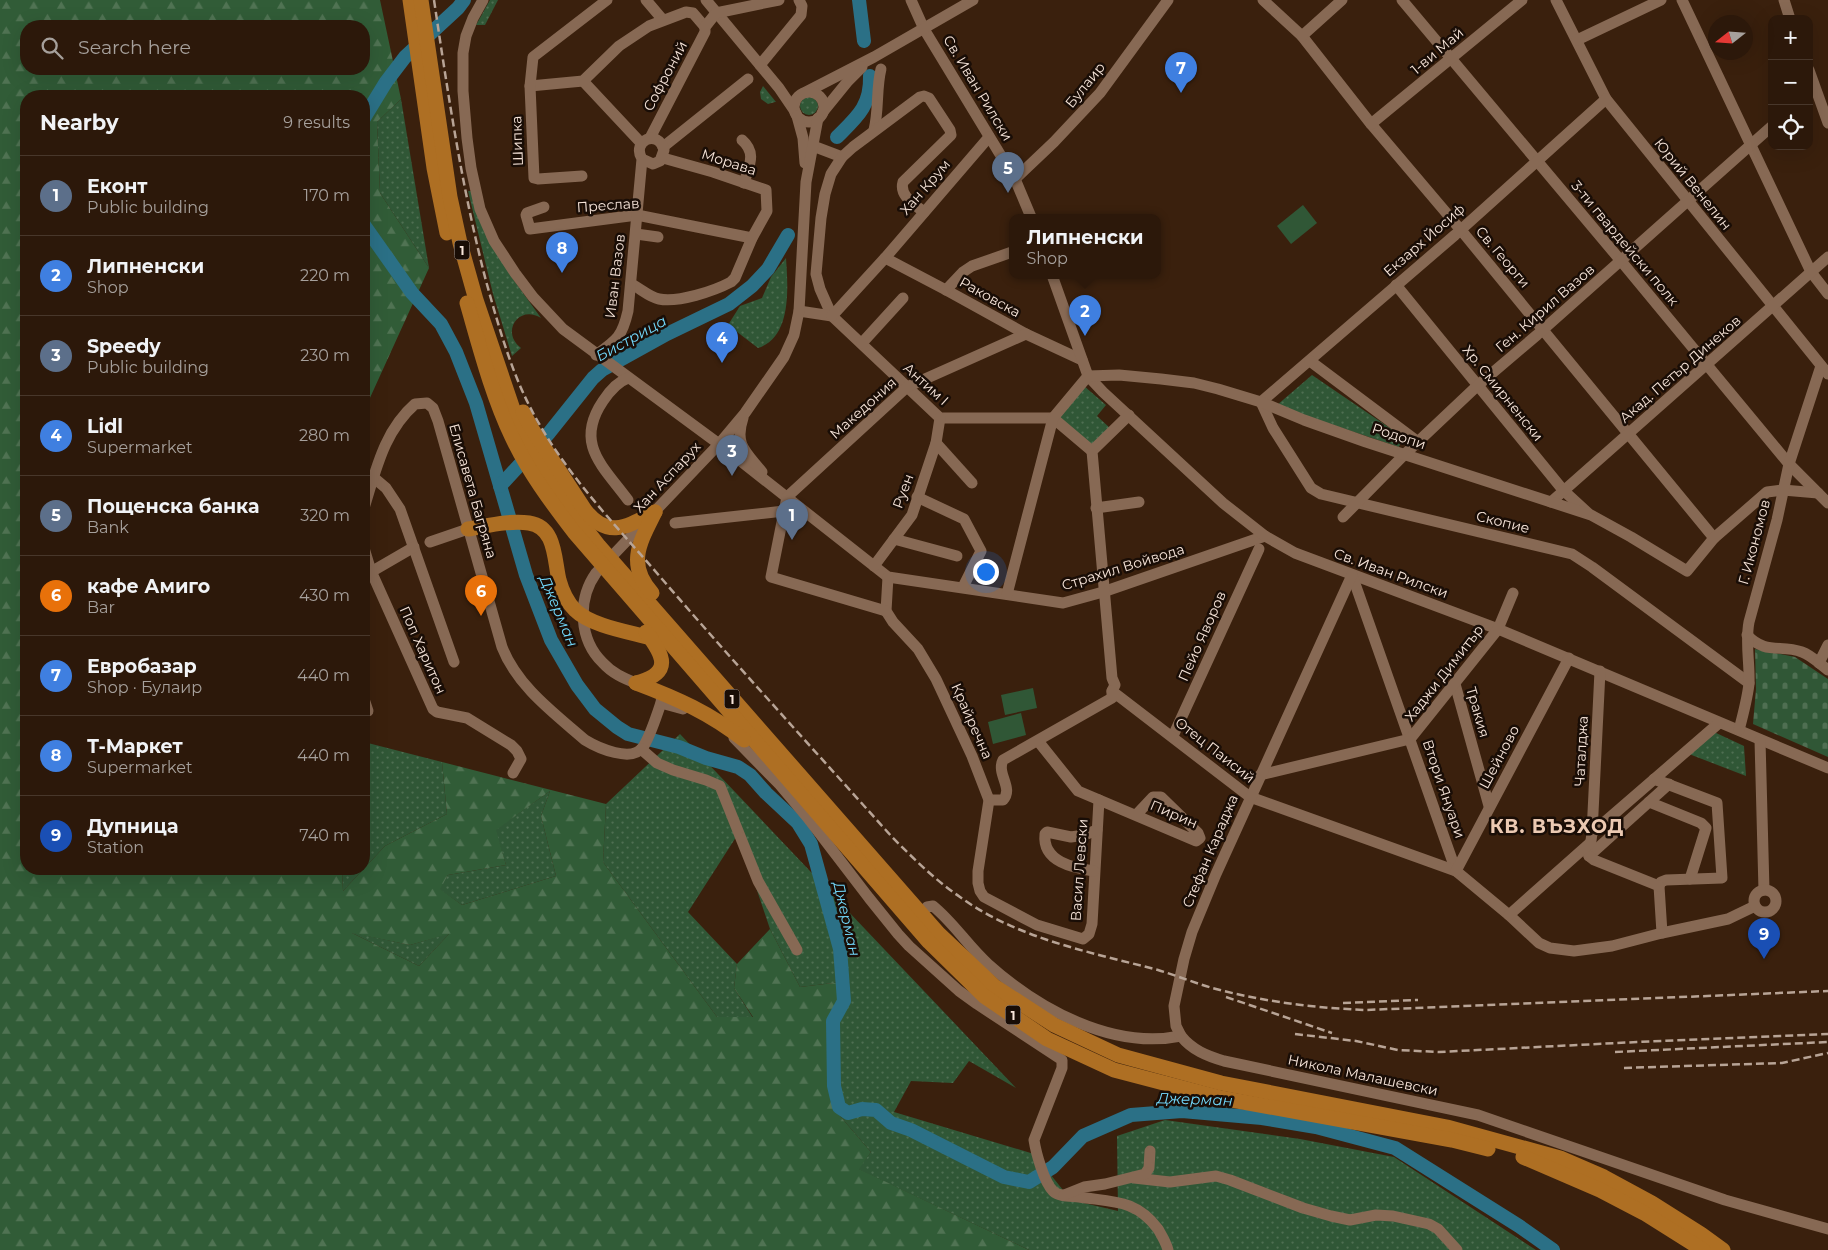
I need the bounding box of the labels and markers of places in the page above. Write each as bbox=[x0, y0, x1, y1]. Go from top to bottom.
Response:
pin: 7 bbox=[1165, 52, 1197, 93]
pin: 5 bbox=[992, 152, 1024, 193]
pin: 8 bbox=[546, 232, 578, 273]
pin: 2 bbox=[1069, 295, 1101, 336]
pin: 4 bbox=[706, 322, 738, 363]
pin: 3 bbox=[716, 435, 748, 476]
pin: 1 bbox=[776, 499, 808, 540]
pin: 6 bbox=[465, 575, 497, 616]
pin: 9 bbox=[1748, 918, 1780, 959]

